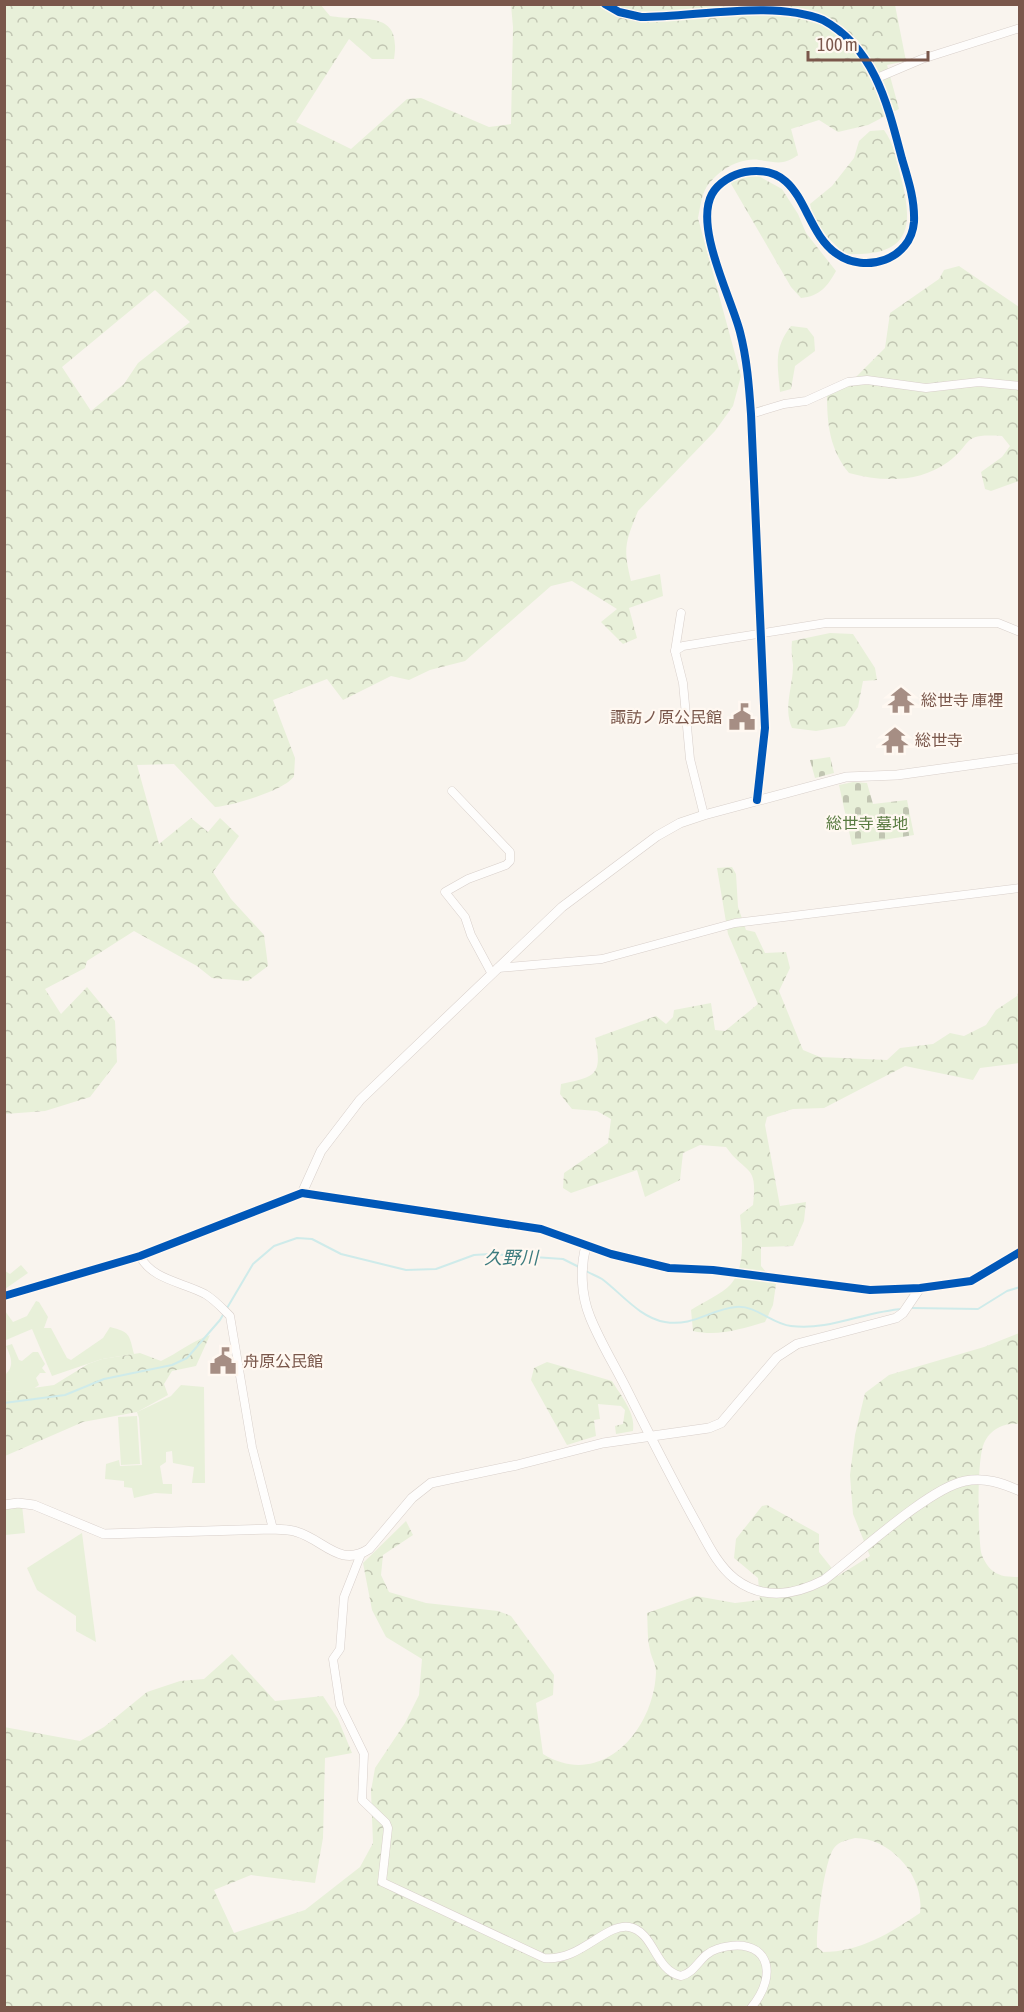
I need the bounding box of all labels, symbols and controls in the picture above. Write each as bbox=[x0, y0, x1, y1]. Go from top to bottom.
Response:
scale bar bbox=[808, 24, 928, 62]
text: 100 m bbox=[817, 34, 858, 55]
temple icon: 総世寺 庫裡 bbox=[886, 685, 916, 715]
place label: 総世寺 庫裡 bbox=[921, 691, 1003, 709]
public building icon: 諏訪ノ原公民館 bbox=[727, 702, 757, 732]
place label: 諏訪ノ原公民館 bbox=[610, 708, 722, 726]
temple icon: 総世寺 bbox=[880, 725, 910, 755]
place label: 総世寺 bbox=[915, 731, 963, 749]
park label: 総世寺 墓地 bbox=[826, 814, 908, 832]
water label: 久野川 bbox=[484, 1247, 540, 1268]
public building icon: 舟原公民館 bbox=[208, 1346, 238, 1376]
place label: 舟原公民館 bbox=[243, 1352, 323, 1370]

